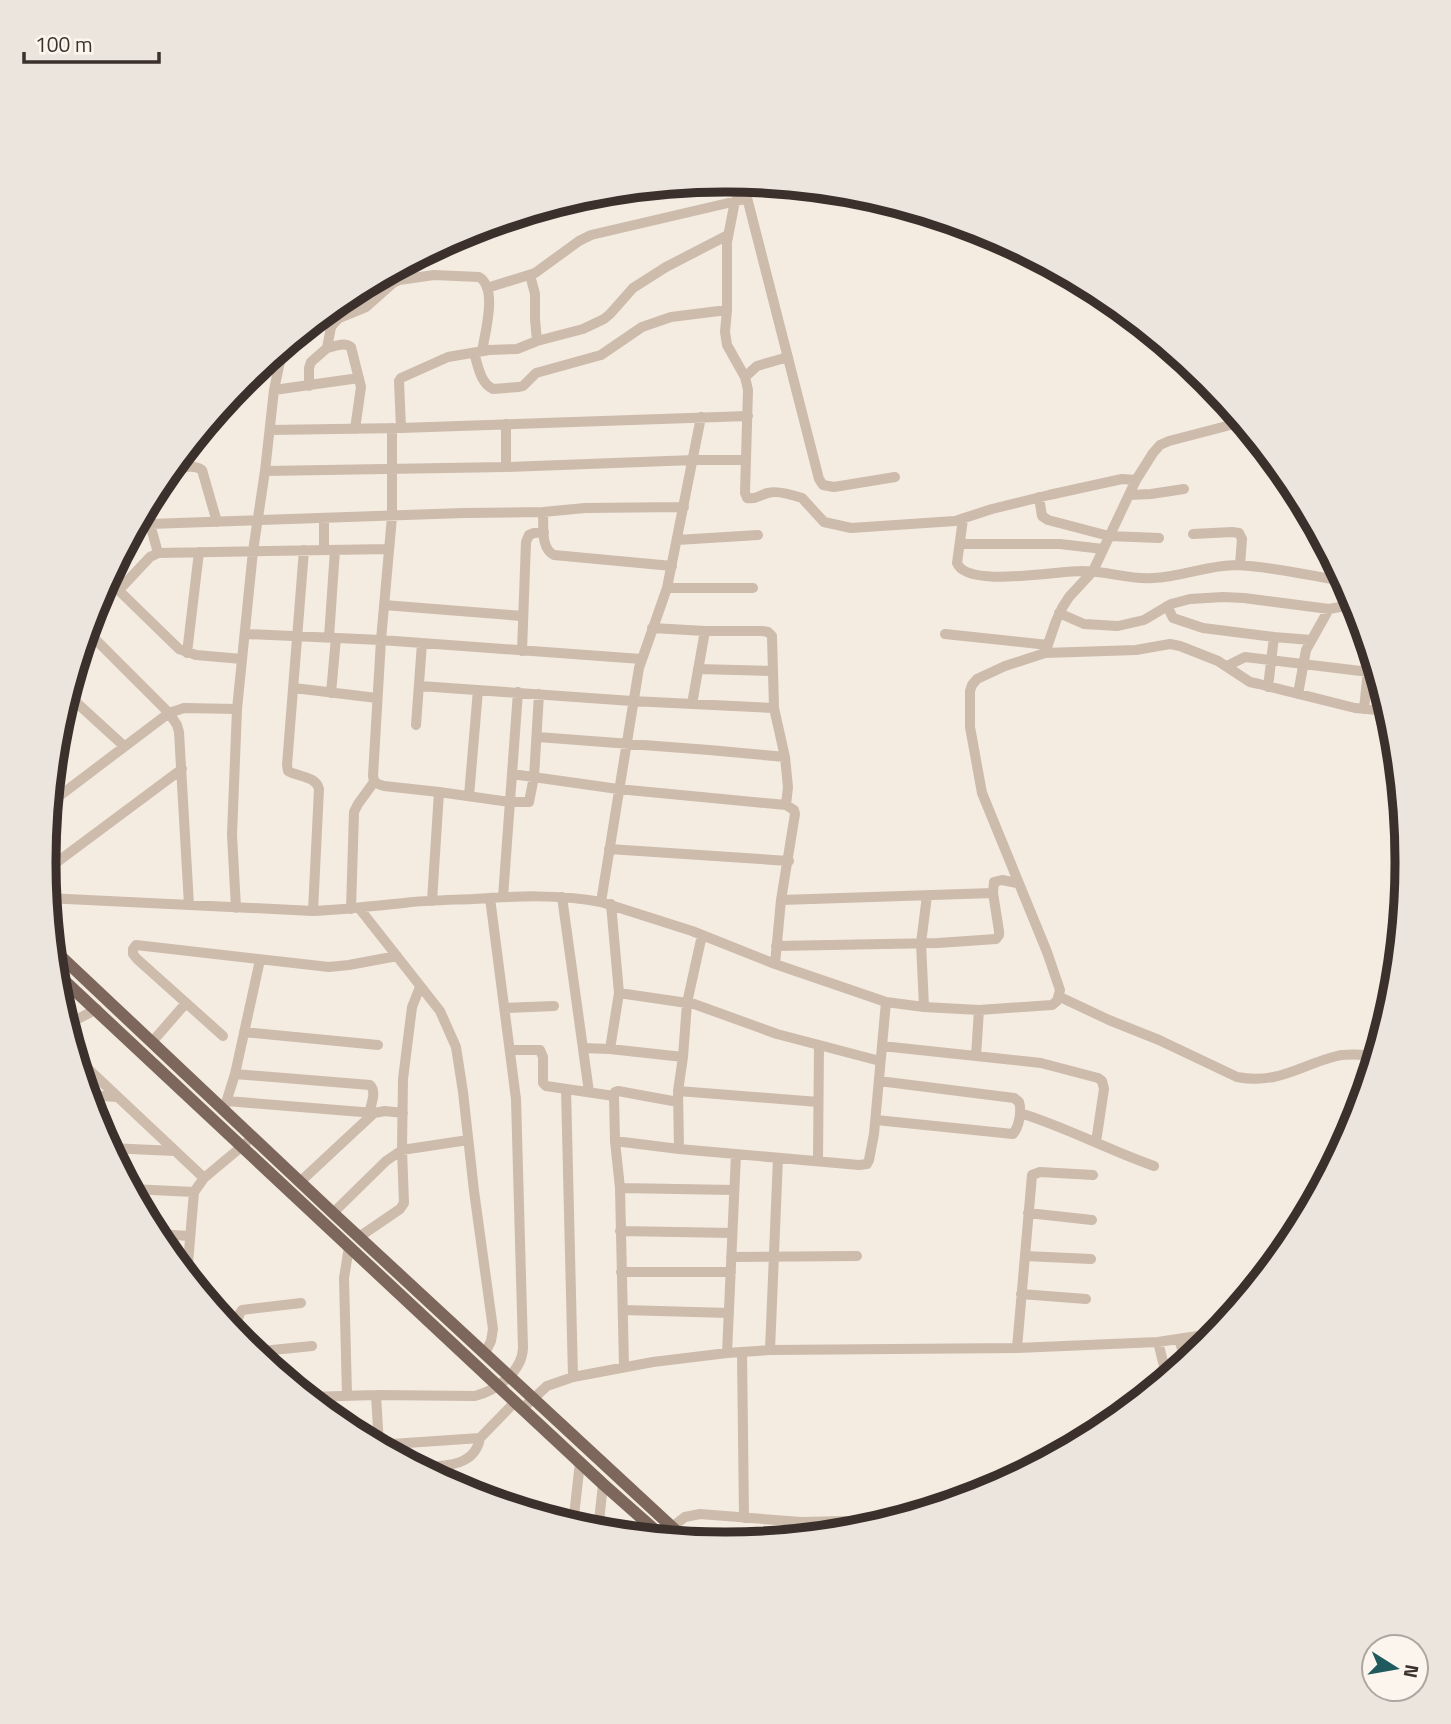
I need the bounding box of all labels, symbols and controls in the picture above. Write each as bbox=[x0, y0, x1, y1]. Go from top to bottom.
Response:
scale bar bbox=[24, 21, 159, 65]
text: 100 m bbox=[35, 28, 92, 60]
north arrow bbox=[1360, 1633, 1430, 1703]
text: N bbox=[1397, 1662, 1428, 1681]

